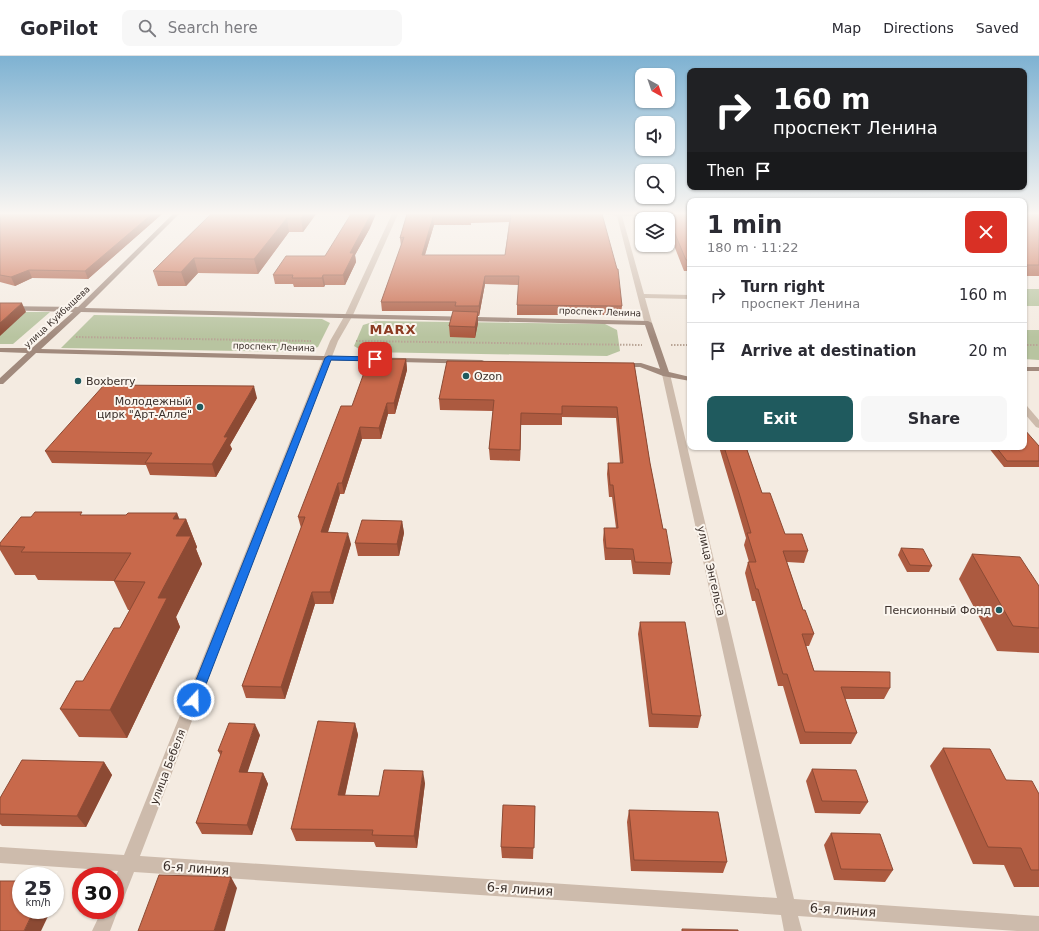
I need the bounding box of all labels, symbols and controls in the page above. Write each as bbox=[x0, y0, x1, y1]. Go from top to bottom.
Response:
search box bbox=[122, 10, 402, 46]
text: GoPilot bbox=[20, 17, 98, 39]
icon: search bbox=[136, 17, 158, 39]
text: Search here bbox=[168, 19, 258, 37]
text: Map bbox=[832, 20, 861, 36]
text: Directions bbox=[883, 20, 954, 36]
text: Saved bbox=[976, 20, 1019, 36]
north arrow bbox=[635, 68, 675, 108]
map controls bbox=[635, 68, 675, 252]
text: 160 m bbox=[773, 83, 870, 116]
icon: right bbox=[707, 84, 759, 136]
button: sound bbox=[635, 116, 675, 156]
text: проспект Ленина bbox=[773, 117, 938, 138]
icon: arrive bbox=[752, 160, 774, 182]
text: Then bbox=[707, 162, 744, 180]
button: search bbox=[635, 164, 675, 204]
text: 1 min bbox=[707, 211, 782, 239]
button: close bbox=[965, 211, 1007, 253]
button: layers bbox=[635, 212, 675, 252]
text: 180 m · 11:22 bbox=[707, 240, 798, 255]
text: Turn right bbox=[741, 278, 825, 296]
street label: улица Куйбышева bbox=[22, 284, 92, 350]
icon: right bbox=[707, 284, 729, 306]
text: 160 m bbox=[959, 286, 1007, 304]
text: проспект Ленина bbox=[741, 296, 860, 311]
street label: проспект Ленина bbox=[559, 306, 641, 318]
district label: MARX bbox=[369, 322, 417, 337]
icon: arrive bbox=[707, 340, 729, 362]
street label: проспект Ленина bbox=[233, 341, 315, 353]
pin bbox=[358, 342, 392, 376]
text: Arrive at destination bbox=[741, 342, 916, 360]
text: 20 m bbox=[969, 342, 1007, 360]
icon: arrive bbox=[364, 348, 386, 370]
place label: Ozon bbox=[474, 370, 502, 383]
marker: Ozon bbox=[461, 371, 471, 381]
place label: Boxberry bbox=[86, 375, 136, 388]
marker: Boxberry bbox=[73, 376, 83, 386]
place label: Молодежный цирк "Арт-Алле" bbox=[97, 395, 192, 421]
button: Exit bbox=[707, 396, 853, 442]
button: Share bbox=[861, 396, 1007, 442]
marker: Молодежный цирк "Арт-Алле" bbox=[195, 402, 205, 412]
street label: улица Энгельса bbox=[694, 525, 728, 617]
place label: Пенсионный Фонд bbox=[884, 604, 991, 617]
marker: Пенсионный Фонд bbox=[994, 605, 1004, 615]
position arrow bbox=[173, 679, 215, 721]
street label: улица Бебеля bbox=[148, 727, 188, 807]
street label: 6-я линия bbox=[162, 858, 230, 878]
speed limit sign: 30 bbox=[72, 867, 124, 919]
text: 25 bbox=[24, 876, 52, 900]
street label: 6-я линия bbox=[486, 879, 554, 899]
text: km/h bbox=[25, 897, 51, 908]
street label: 6-я линия bbox=[809, 900, 877, 920]

